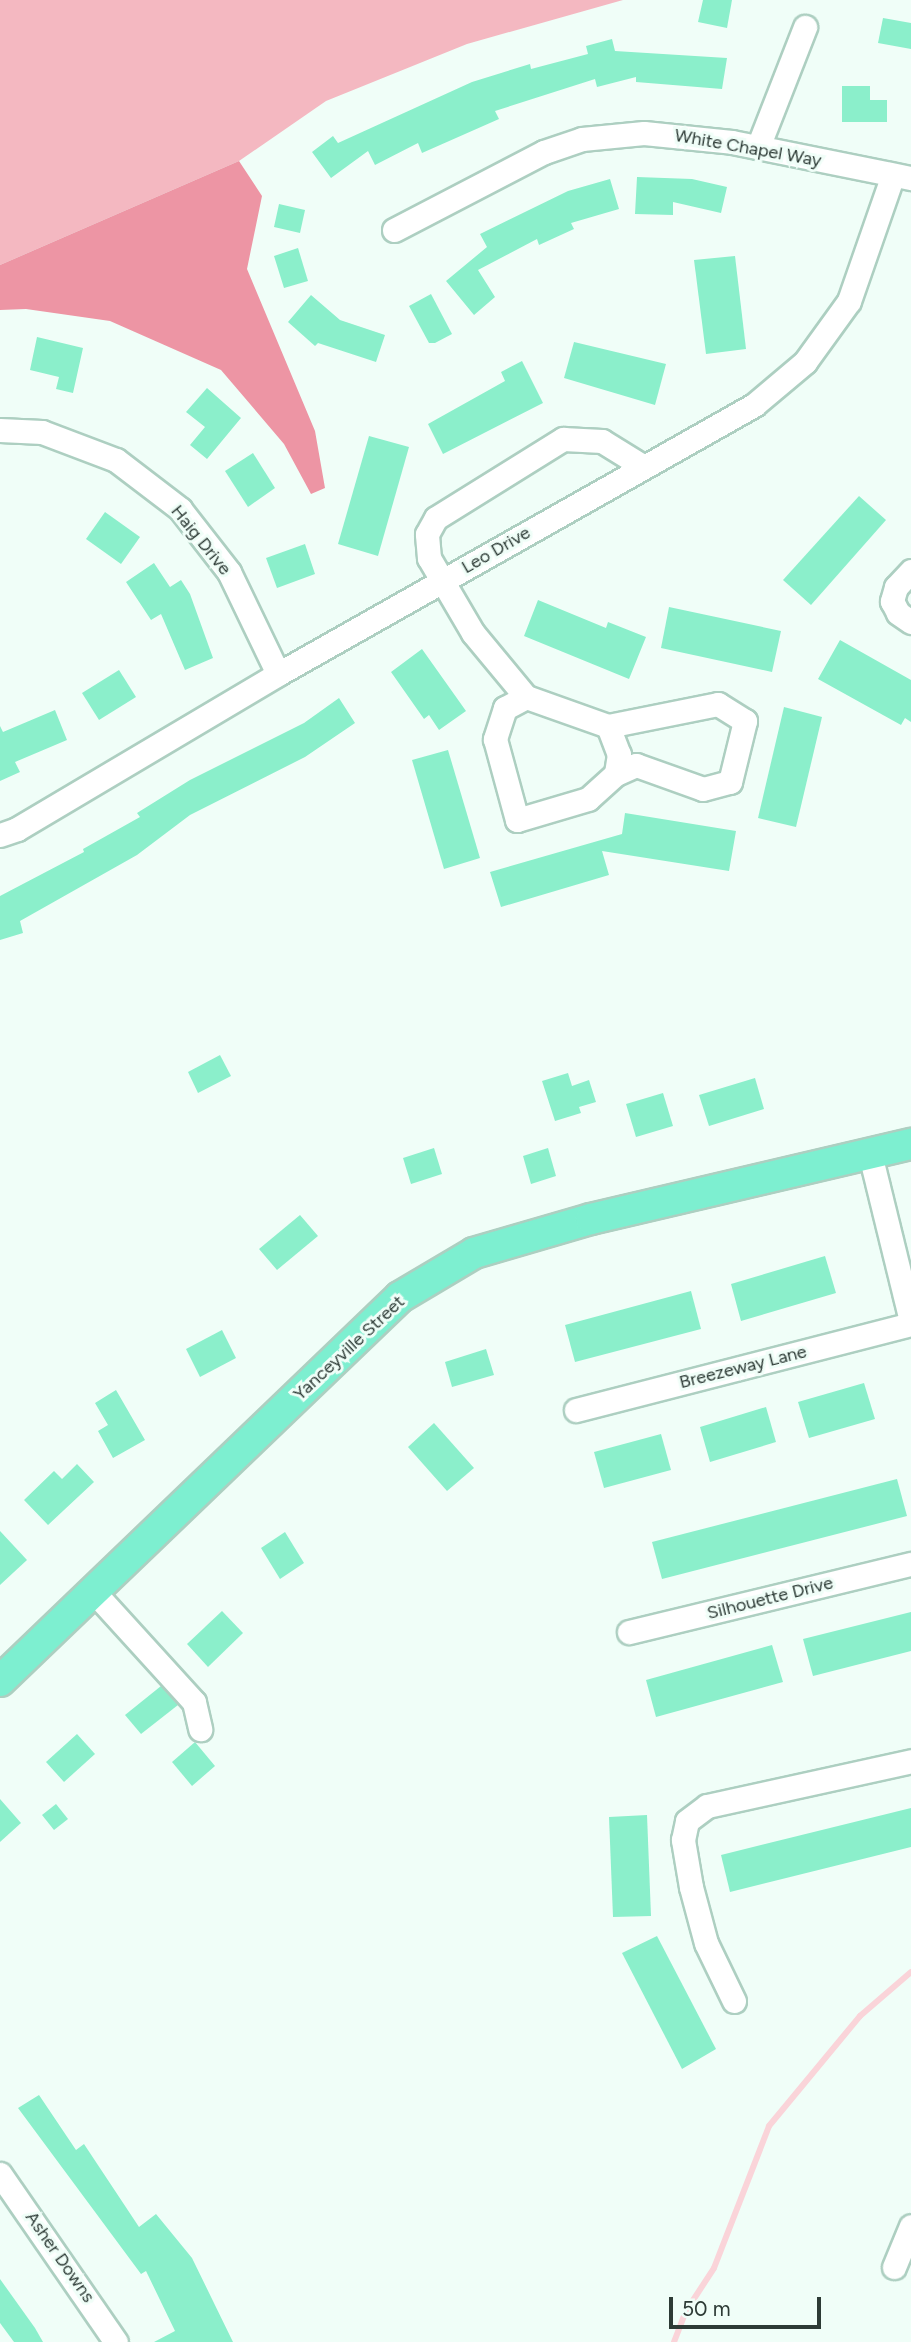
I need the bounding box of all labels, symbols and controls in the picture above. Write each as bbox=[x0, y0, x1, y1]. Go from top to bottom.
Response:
street label: White Chapel Way bbox=[673, 124, 823, 172]
street label: Haig Drive bbox=[166, 501, 236, 579]
street label: Leo Drive bbox=[458, 522, 534, 578]
street label: Yanceyville Street bbox=[289, 1291, 409, 1405]
street label: Breezeway Lane bbox=[677, 1341, 809, 1393]
street label: Silhouette Drive bbox=[705, 1572, 835, 1624]
street label: Asher Downs bbox=[21, 2207, 99, 2307]
scale bar bbox=[673, 2282, 825, 2326]
text: 50 m bbox=[682, 2296, 731, 2321]

